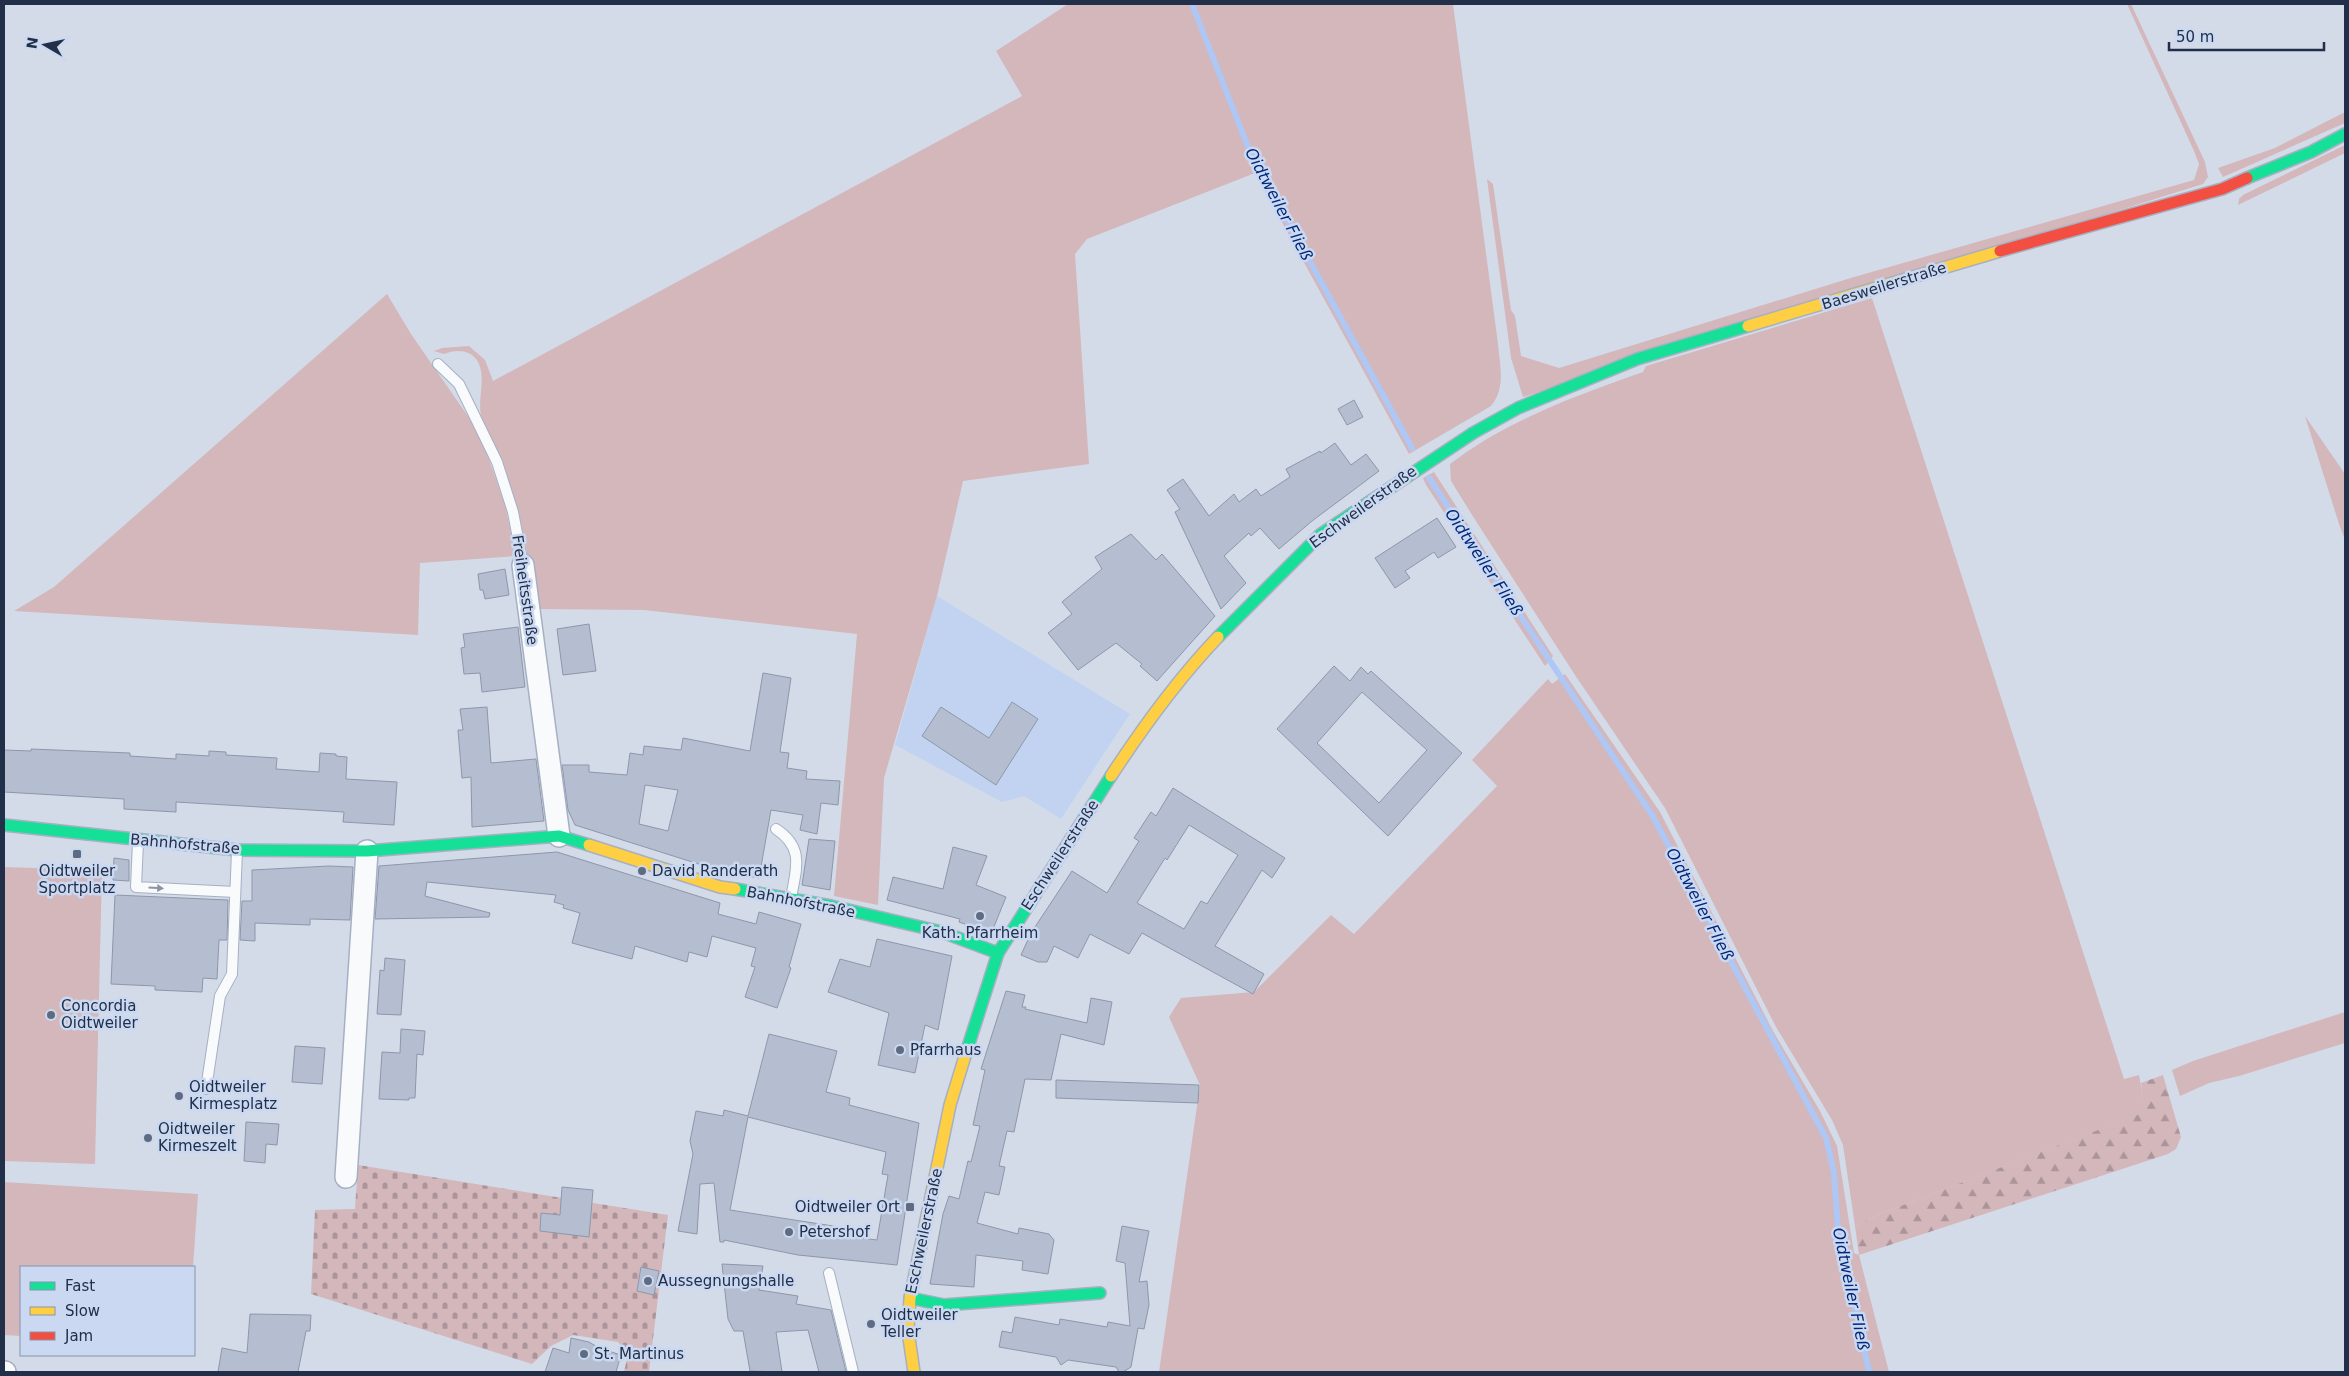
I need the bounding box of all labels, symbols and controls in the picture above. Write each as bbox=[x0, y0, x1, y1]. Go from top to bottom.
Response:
north arrow bbox=[20, 20, 70, 70]
scale bar bbox=[2169, 20, 2324, 52]
text: 50 m bbox=[2176, 28, 2214, 46]
text: N bbox=[23, 36, 41, 50]
water label: Oidtweiler Fließ bbox=[1241, 144, 1317, 264]
street label: Baesweilerstraße bbox=[1819, 258, 1949, 314]
street label: Eschweilerstraße bbox=[1306, 462, 1420, 552]
water label: Oidtweiler Fließ bbox=[1441, 505, 1527, 619]
street label: Freiheitsstraße bbox=[508, 534, 542, 646]
street label: Eschweilerstraße bbox=[1018, 796, 1102, 914]
street label: Bahnhofstraße bbox=[129, 830, 241, 858]
water label: Oidtweiler Fließ bbox=[1662, 844, 1738, 964]
marker: Oidtweiler Sportplatz bbox=[71, 848, 83, 860]
place label: Oidtweiler Sportplatz bbox=[39, 862, 116, 897]
place label: David Randerath bbox=[652, 862, 778, 880]
marker: David Randerath bbox=[636, 865, 648, 877]
street label: Bahnhofstraße bbox=[745, 883, 857, 921]
one-way arrow bbox=[148, 885, 164, 893]
marker: Kath. Pfarrheim bbox=[974, 910, 986, 922]
place label: Kath. Pfarrheim bbox=[922, 924, 1038, 942]
place label: Concordia Oidtweiler bbox=[61, 997, 138, 1032]
marker: Concordia Oidtweiler bbox=[45, 1009, 57, 1021]
place label: Pfarrhaus bbox=[910, 1041, 982, 1059]
marker: Pfarrhaus bbox=[894, 1044, 906, 1056]
place label: Oidtweiler Kirmesplatz bbox=[189, 1078, 277, 1113]
marker: Oidtweiler Kirmesplatz bbox=[173, 1090, 185, 1102]
place label: Oidtweiler Kirmeszelt bbox=[158, 1120, 237, 1155]
marker: Oidtweiler Kirmeszelt bbox=[142, 1132, 154, 1144]
street label: Eschweilerstraße bbox=[902, 1167, 946, 1295]
place label: Oidtweiler Ort bbox=[795, 1198, 900, 1216]
marker: Oidtweiler Ort bbox=[904, 1201, 916, 1213]
place label: Petershof bbox=[799, 1223, 871, 1241]
marker: Petershof bbox=[783, 1226, 795, 1238]
water label: Oidtweiler Fließ bbox=[1829, 1226, 1873, 1352]
legend bbox=[20, 1266, 195, 1356]
place label: Aussegnungshalle bbox=[658, 1272, 794, 1290]
marker: Aussegnungshalle bbox=[642, 1275, 654, 1287]
text: Fast bbox=[65, 1277, 95, 1295]
text: Slow bbox=[65, 1302, 100, 1320]
place label: Oidtweiler Teller bbox=[880, 1306, 958, 1341]
marker: Oidtweiler Teller bbox=[865, 1318, 877, 1330]
text: Jam bbox=[64, 1327, 93, 1345]
place label: St. Martinus bbox=[594, 1345, 684, 1363]
marker: St. Martinus bbox=[578, 1348, 590, 1360]

